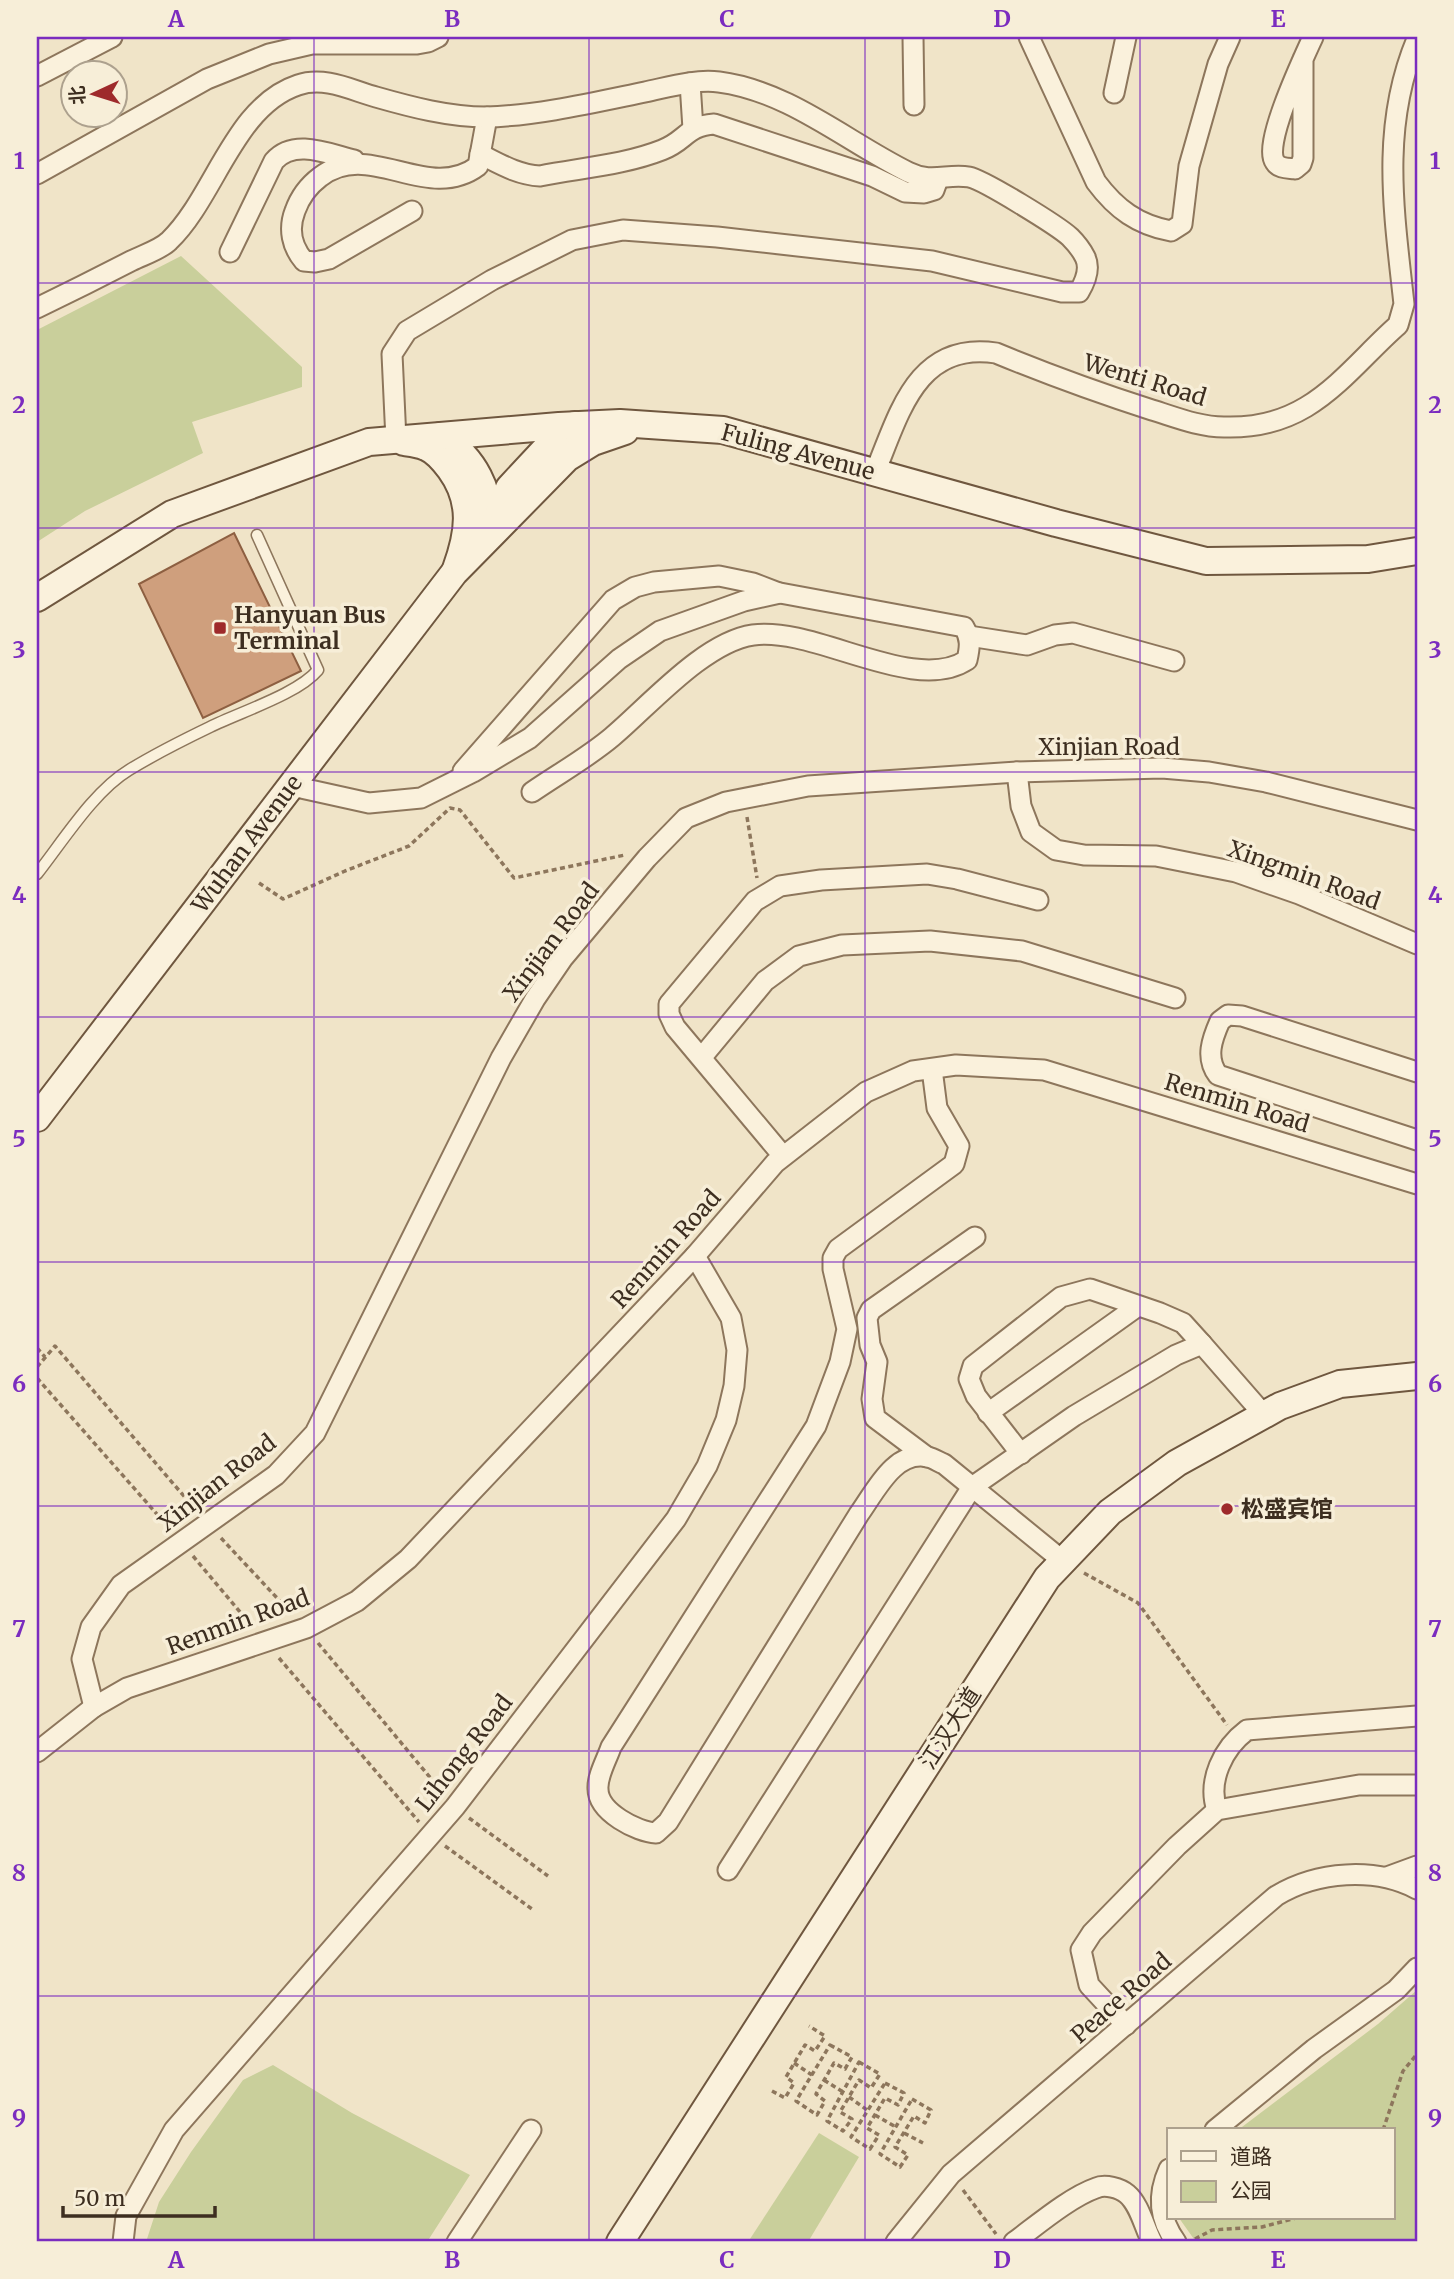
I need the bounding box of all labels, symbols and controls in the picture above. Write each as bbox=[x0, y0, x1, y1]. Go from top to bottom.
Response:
text: A bbox=[167, 4, 185, 33]
text: B bbox=[444, 4, 460, 33]
text: C bbox=[719, 4, 735, 33]
text: D bbox=[993, 4, 1011, 33]
text: E bbox=[1270, 4, 1286, 33]
north arrow bbox=[60, 60, 130, 130]
text: 北 bbox=[64, 85, 90, 106]
text: 1 bbox=[14, 146, 25, 175]
text: 1 bbox=[1430, 146, 1441, 175]
street label: Wenti Road bbox=[1079, 347, 1210, 412]
text: 2 bbox=[12, 390, 26, 419]
text: 2 bbox=[1428, 390, 1442, 419]
street label: Fuling Avenue bbox=[718, 417, 878, 486]
place label: Hanyuan Bus Terminal bbox=[234, 600, 386, 655]
marker: Hanyuan Bus Terminal bbox=[212, 620, 228, 636]
text: 3 bbox=[12, 635, 26, 664]
text: 3 bbox=[1428, 635, 1442, 664]
street label: Xinjian Road bbox=[1038, 732, 1180, 761]
street label: Wuhan Avenue bbox=[185, 769, 308, 919]
street label: Xingmin Road bbox=[1224, 834, 1384, 916]
street label: Xinjian Road bbox=[496, 876, 605, 1007]
text: 4 bbox=[12, 880, 27, 909]
text: 4 bbox=[1428, 880, 1443, 909]
street label: Renmin Road bbox=[1161, 1067, 1313, 1138]
text: 5 bbox=[12, 1124, 26, 1153]
text: 5 bbox=[1428, 1124, 1442, 1153]
street label: Renmin Road bbox=[605, 1183, 727, 1314]
text: 6 bbox=[12, 1369, 26, 1398]
text: 6 bbox=[1428, 1369, 1442, 1398]
street label: Xinjian Road bbox=[152, 1428, 281, 1538]
place label: 松盛宾馆 bbox=[1241, 1494, 1333, 1523]
marker: 松盛宾馆 bbox=[1219, 1501, 1235, 1517]
street label: Renmin Road bbox=[162, 1582, 313, 1661]
text: 7 bbox=[12, 1614, 26, 1643]
text: 7 bbox=[1428, 1614, 1442, 1643]
street label: 江汉大道 bbox=[912, 1681, 987, 1774]
street label: Lihong Road bbox=[409, 1688, 518, 1817]
text: 8 bbox=[12, 1858, 26, 1887]
text: 8 bbox=[1428, 1858, 1442, 1887]
street label: Peace Road bbox=[1065, 1946, 1177, 2049]
text: 9 bbox=[12, 2103, 26, 2132]
text: 9 bbox=[1428, 2103, 1442, 2132]
legend bbox=[1167, 2128, 1394, 2220]
text: 道路 bbox=[1230, 2143, 1272, 2170]
scale bar bbox=[63, 2174, 215, 2218]
text: 公园 bbox=[1230, 2177, 1272, 2204]
text: 50 m bbox=[74, 2185, 125, 2212]
text: A bbox=[167, 2245, 185, 2274]
text: B bbox=[444, 2245, 460, 2274]
text: C bbox=[719, 2245, 735, 2274]
text: D bbox=[993, 2245, 1011, 2274]
text: E bbox=[1270, 2245, 1286, 2274]

